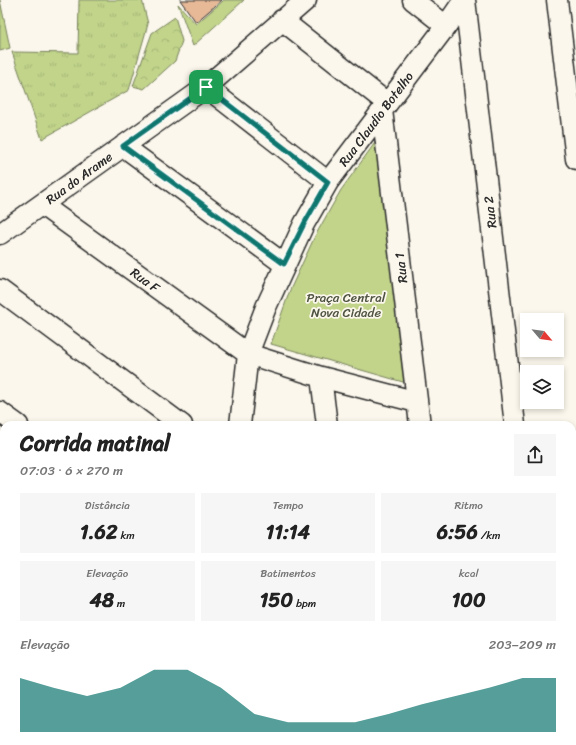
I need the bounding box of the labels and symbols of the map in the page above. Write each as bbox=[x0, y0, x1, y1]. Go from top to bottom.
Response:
street label: Rua Claudio Botelho bbox=[333, 66, 420, 171]
pin bbox=[189, 70, 223, 104]
street label: Rua do Arame bbox=[40, 145, 118, 210]
street label: Rua 2 bbox=[477, 194, 503, 229]
street label: Rua 1 bbox=[388, 251, 414, 284]
street label: Rua F bbox=[125, 261, 165, 299]
park label: Praça Central Nova Cidade bbox=[307, 286, 386, 324]
north arrow bbox=[520, 313, 564, 357]

